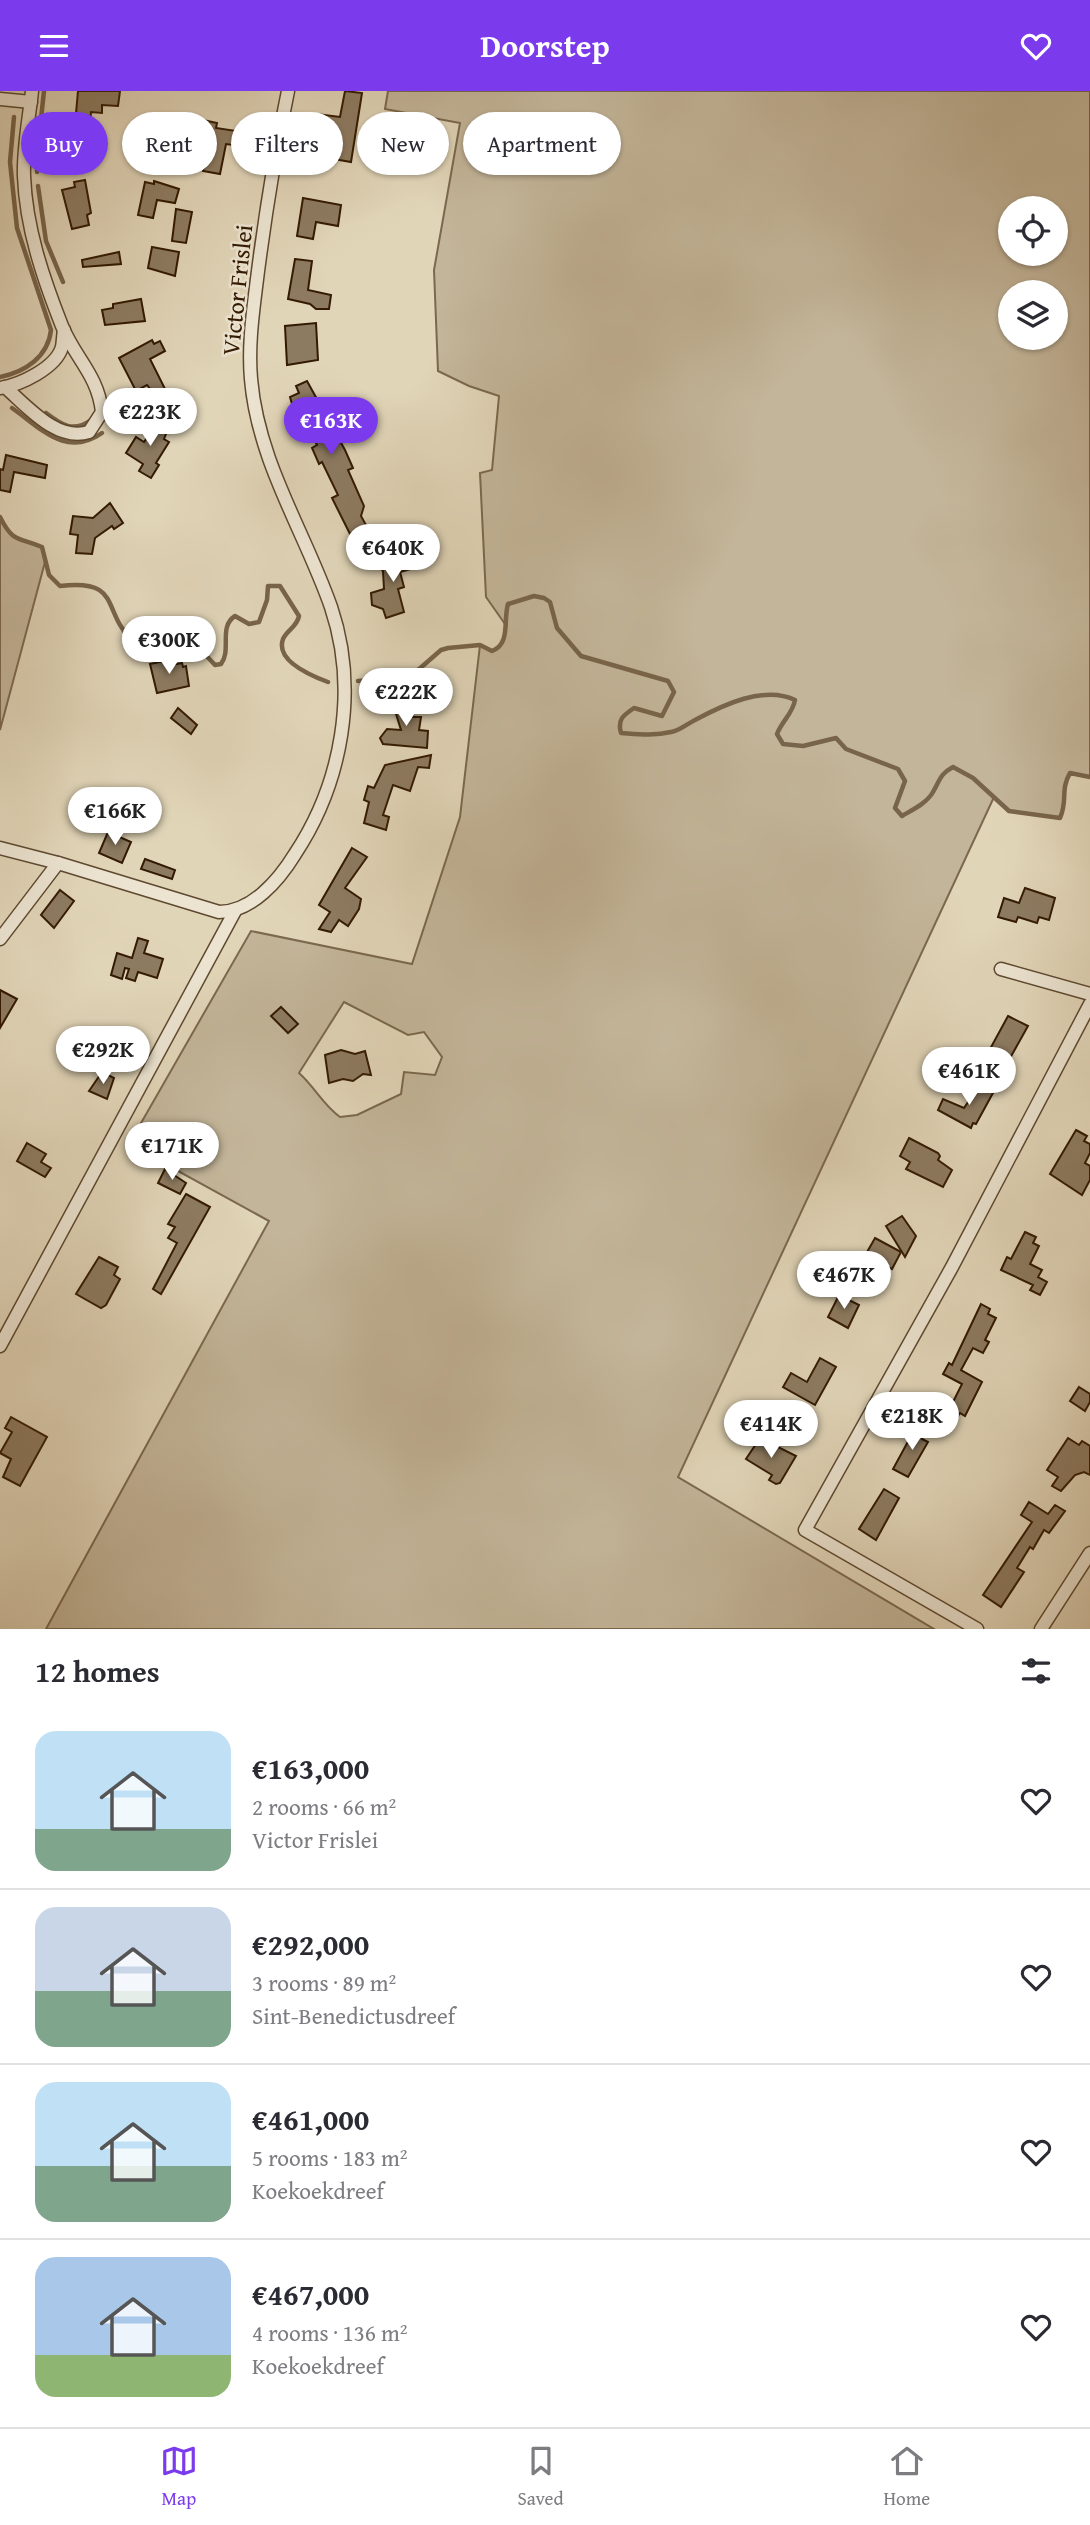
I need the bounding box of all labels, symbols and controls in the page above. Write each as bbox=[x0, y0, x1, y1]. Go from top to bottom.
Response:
text: Doorstep bbox=[480, 22, 610, 69]
icon: menu bbox=[35, 27, 73, 65]
icon: heart bbox=[1017, 27, 1055, 65]
chip: Buy bbox=[21, 112, 108, 175]
chip: Rent bbox=[122, 112, 217, 175]
chip: Filters bbox=[231, 112, 343, 175]
chip: New bbox=[357, 112, 449, 175]
chip: Apartment bbox=[463, 112, 621, 175]
map controls bbox=[998, 196, 1068, 350]
button: locate bbox=[998, 196, 1068, 266]
street label: Victor Frislei bbox=[213, 222, 261, 357]
button: layers bbox=[998, 280, 1068, 350]
pin: €223K bbox=[101, 389, 199, 448]
text: €223K bbox=[119, 394, 181, 427]
pin: €163K bbox=[282, 397, 380, 457]
text: €163K bbox=[300, 403, 362, 436]
pin: €640K bbox=[344, 525, 442, 584]
text: €640K bbox=[362, 530, 424, 563]
pin: €300K bbox=[120, 617, 218, 676]
text: €300K bbox=[138, 622, 200, 655]
pin: €222K bbox=[357, 669, 455, 728]
text: €222K bbox=[375, 674, 437, 707]
pin: €166K bbox=[66, 787, 164, 847]
text: €166K bbox=[84, 793, 146, 826]
pin: €292K bbox=[54, 1027, 152, 1086]
text: €292K bbox=[72, 1032, 134, 1065]
pin: €461K bbox=[920, 1047, 1018, 1107]
text: €461K bbox=[938, 1053, 1000, 1086]
pin: €171K bbox=[123, 1123, 221, 1182]
text: €171K bbox=[141, 1128, 203, 1161]
pin: €467K bbox=[795, 1251, 893, 1311]
text: €467K bbox=[813, 1257, 875, 1290]
pin: €218K bbox=[863, 1393, 961, 1452]
text: €218K bbox=[881, 1398, 943, 1431]
pin: €414K bbox=[722, 1401, 820, 1460]
text: €414K bbox=[740, 1406, 802, 1439]
text: 12 homes bbox=[35, 1649, 160, 1693]
icon: filters bbox=[1017, 1652, 1055, 1690]
text: €163,000 bbox=[252, 1746, 369, 1790]
icon: home bbox=[91, 1759, 175, 1843]
icon: heart bbox=[1017, 1782, 1055, 1820]
text: 2 rooms · 66 m² bbox=[252, 1790, 396, 1823]
text: Victor Frislei bbox=[252, 1823, 378, 1856]
text: €292,000 bbox=[252, 1922, 369, 1966]
icon: home bbox=[91, 1935, 175, 2019]
icon: heart bbox=[1017, 1958, 1055, 1996]
text: 3 rooms · 89 m² bbox=[252, 1966, 396, 1999]
text: Sint-Benedictusdreef bbox=[252, 1999, 455, 2032]
text: €461,000 bbox=[252, 2097, 369, 2141]
icon: home bbox=[91, 2110, 175, 2194]
icon: heart bbox=[1017, 2133, 1055, 2171]
text: 5 rooms · 183 m² bbox=[252, 2141, 407, 2174]
text: Koekoekdreef bbox=[252, 2174, 384, 2207]
text: €467,000 bbox=[252, 2272, 369, 2316]
icon: home bbox=[91, 2285, 175, 2369]
icon: heart bbox=[1017, 2308, 1055, 2346]
text: 4 rooms · 136 m² bbox=[252, 2316, 407, 2349]
text: Koekoekdreef bbox=[252, 2349, 384, 2382]
tab: Map bbox=[160, 2442, 198, 2512]
tab: Saved bbox=[518, 2442, 564, 2512]
tab: Home bbox=[883, 2442, 930, 2512]

